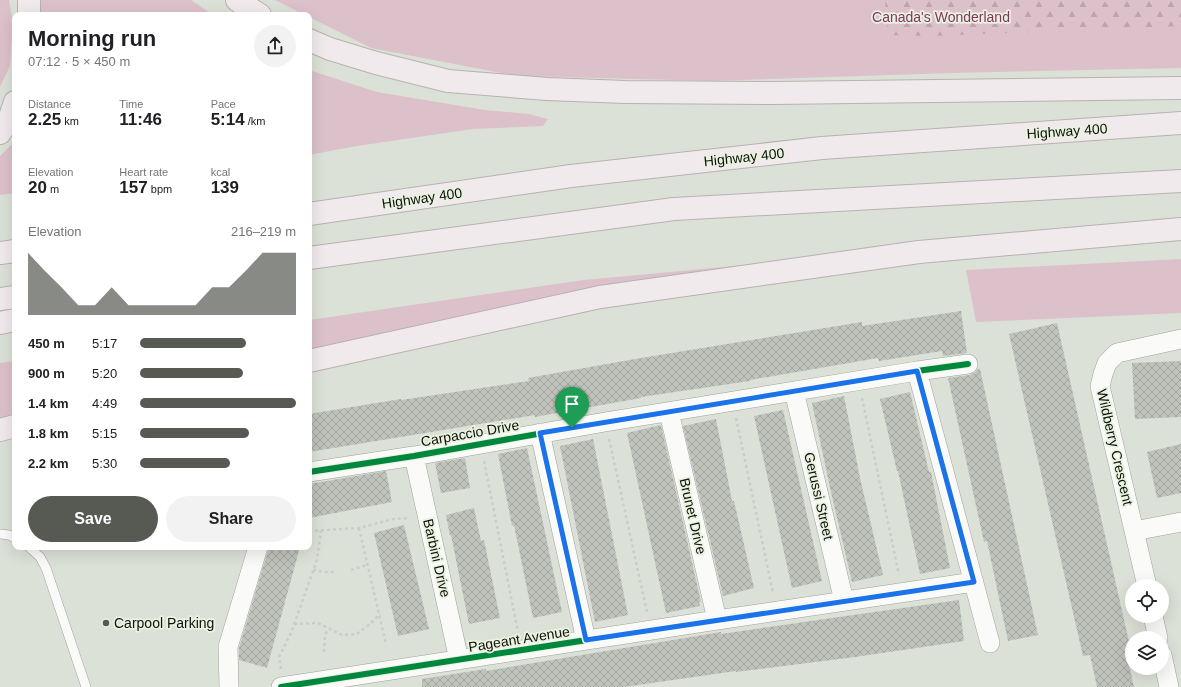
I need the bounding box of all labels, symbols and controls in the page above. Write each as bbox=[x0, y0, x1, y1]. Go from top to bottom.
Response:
park label: Canada's Wonderland bbox=[872, 9, 1010, 25]
button: share bbox=[254, 25, 296, 67]
text: Morning run bbox=[28, 26, 156, 51]
text: 07:12 · 5 × 450 m bbox=[28, 54, 130, 69]
text: Distance bbox=[28, 98, 71, 110]
text: Time bbox=[119, 98, 143, 110]
text: Pace bbox=[211, 98, 236, 110]
text: 2.25 bbox=[28, 110, 61, 129]
text: 11:46 bbox=[119, 110, 162, 129]
text: 5:14 bbox=[211, 110, 245, 129]
text: km bbox=[61, 115, 79, 127]
text: /km bbox=[245, 115, 265, 127]
street label: Highway 400 bbox=[1026, 120, 1108, 142]
street label: Highway 400 bbox=[703, 145, 785, 169]
text: Elevation bbox=[28, 166, 73, 178]
text: Heart rate bbox=[119, 166, 168, 178]
text: kcal bbox=[211, 166, 230, 178]
text: 20 bbox=[28, 178, 47, 197]
text: 157 bbox=[119, 178, 148, 197]
text: 139 bbox=[211, 178, 239, 197]
text: m bbox=[47, 183, 59, 195]
text: bpm bbox=[148, 183, 172, 195]
street label: Highway 400 bbox=[381, 184, 463, 212]
text: Elevation bbox=[28, 224, 81, 239]
text: 216–219 m bbox=[231, 224, 296, 239]
text: 450 m bbox=[28, 336, 65, 351]
text: 5:17 bbox=[92, 336, 117, 351]
text: 900 m bbox=[28, 366, 65, 381]
text: 5:20 bbox=[92, 366, 117, 381]
pin bbox=[555, 387, 589, 428]
street label: Wildberry Crescent bbox=[1094, 387, 1136, 507]
icon: arrive bbox=[561, 393, 583, 415]
text: 1.4 km bbox=[28, 396, 68, 411]
text: 4:49 bbox=[92, 396, 117, 411]
street label: Carpaccio Drive bbox=[420, 416, 521, 450]
text: 1.8 km bbox=[28, 426, 68, 441]
text: 5:15 bbox=[92, 426, 117, 441]
street label: Gerussi Street bbox=[801, 451, 837, 541]
text: 2.2 km bbox=[28, 456, 68, 471]
text: 5:30 bbox=[92, 456, 117, 471]
street label: Brunet Drive bbox=[676, 476, 710, 556]
button: Save bbox=[28, 496, 158, 542]
button: Share bbox=[166, 496, 296, 542]
street label: Barbini Drive bbox=[420, 517, 454, 599]
map controls bbox=[1125, 579, 1169, 675]
button: locate bbox=[1125, 579, 1169, 623]
place label: Carpool Parking bbox=[114, 615, 214, 631]
marker: Carpool Parking bbox=[101, 618, 111, 628]
street label: Pageant Avenue bbox=[467, 623, 571, 655]
button: layers bbox=[1125, 631, 1169, 675]

